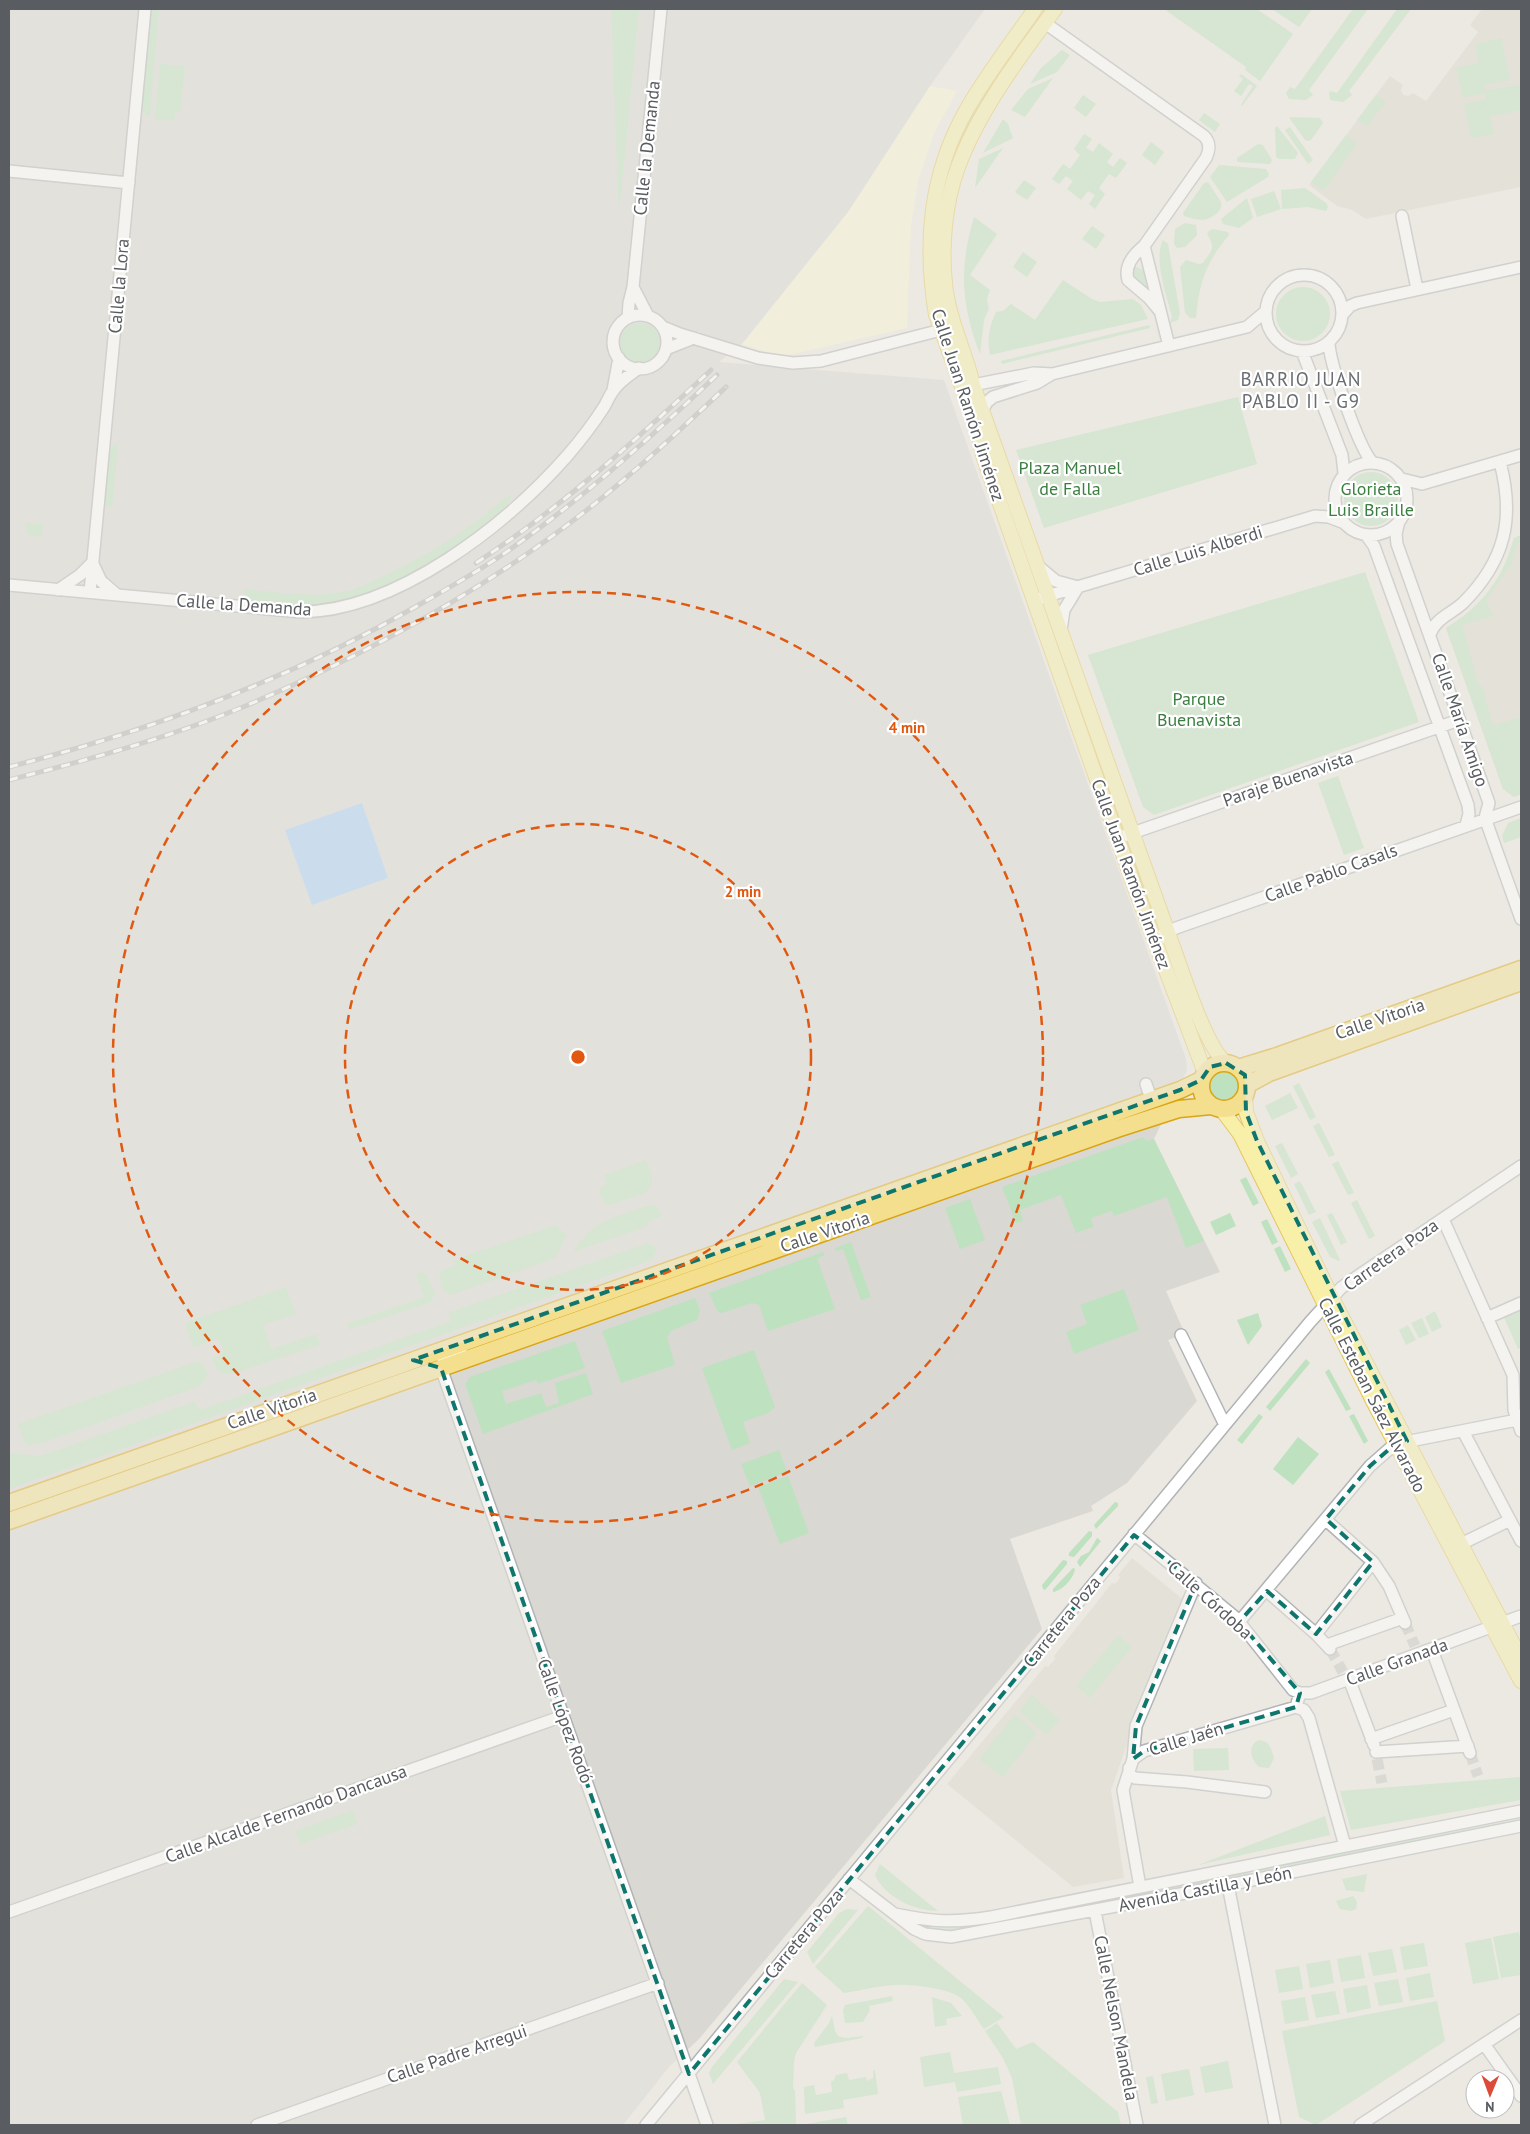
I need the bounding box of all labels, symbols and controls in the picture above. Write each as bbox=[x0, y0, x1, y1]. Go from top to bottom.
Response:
street label: Calle la Demanda bbox=[628, 79, 665, 216]
street label: Calle la Lora bbox=[103, 237, 134, 334]
street label: Calle Juan Ramón Jiménez bbox=[926, 306, 1010, 504]
district label: BARRIO JUAN PABLO II - G9 bbox=[1240, 367, 1362, 413]
park label: Plaza Manuel de Falla bbox=[1018, 456, 1122, 500]
park label: Glorieta Luis Braille bbox=[1328, 477, 1414, 521]
street label: Calle Luis Alberdi bbox=[1130, 520, 1265, 581]
street label: Calle la Demanda bbox=[176, 588, 312, 621]
street label: Calle María Amigo bbox=[1427, 650, 1494, 790]
park label: Parque Buenavista bbox=[1157, 687, 1241, 731]
text: 4 min bbox=[889, 718, 925, 737]
street label: Paraje Buenavista bbox=[1220, 745, 1356, 812]
street label: Calle Juan Ramón Jiménez bbox=[1086, 775, 1177, 972]
street label: Calle Pablo Casals bbox=[1261, 838, 1400, 907]
text: 2 min bbox=[725, 882, 761, 901]
street label: Calle Vitoria bbox=[1332, 992, 1428, 1045]
centre of rings bbox=[569, 1048, 587, 1066]
street label: Calle Vitoria bbox=[777, 1205, 873, 1258]
street label: Carretera Poza bbox=[1339, 1213, 1443, 1296]
street label: Calle Esteban Sáez Alvarado bbox=[1313, 1293, 1432, 1496]
street label: Calle Vitoria bbox=[224, 1382, 320, 1435]
street label: Calle Córdoba bbox=[1163, 1555, 1258, 1644]
street label: Carretera Poza bbox=[1018, 1571, 1105, 1672]
street label: Calle Granada bbox=[1343, 1632, 1451, 1691]
street label: Calle López Rodó bbox=[532, 1655, 599, 1786]
street label: Calle Jaén bbox=[1146, 1716, 1226, 1761]
street label: Calle Alcalde Fernando Dancausa bbox=[162, 1759, 410, 1868]
street label: Avenida Castilla y León bbox=[1116, 1860, 1294, 1917]
street label: Carretera Poza bbox=[759, 1884, 848, 1984]
street label: Calle Nelson Mandela bbox=[1089, 1933, 1144, 2102]
street label: Calle Padre Arregui bbox=[384, 2019, 530, 2088]
north arrow bbox=[1465, 2069, 1515, 2119]
text: N bbox=[1485, 2098, 1495, 2116]

